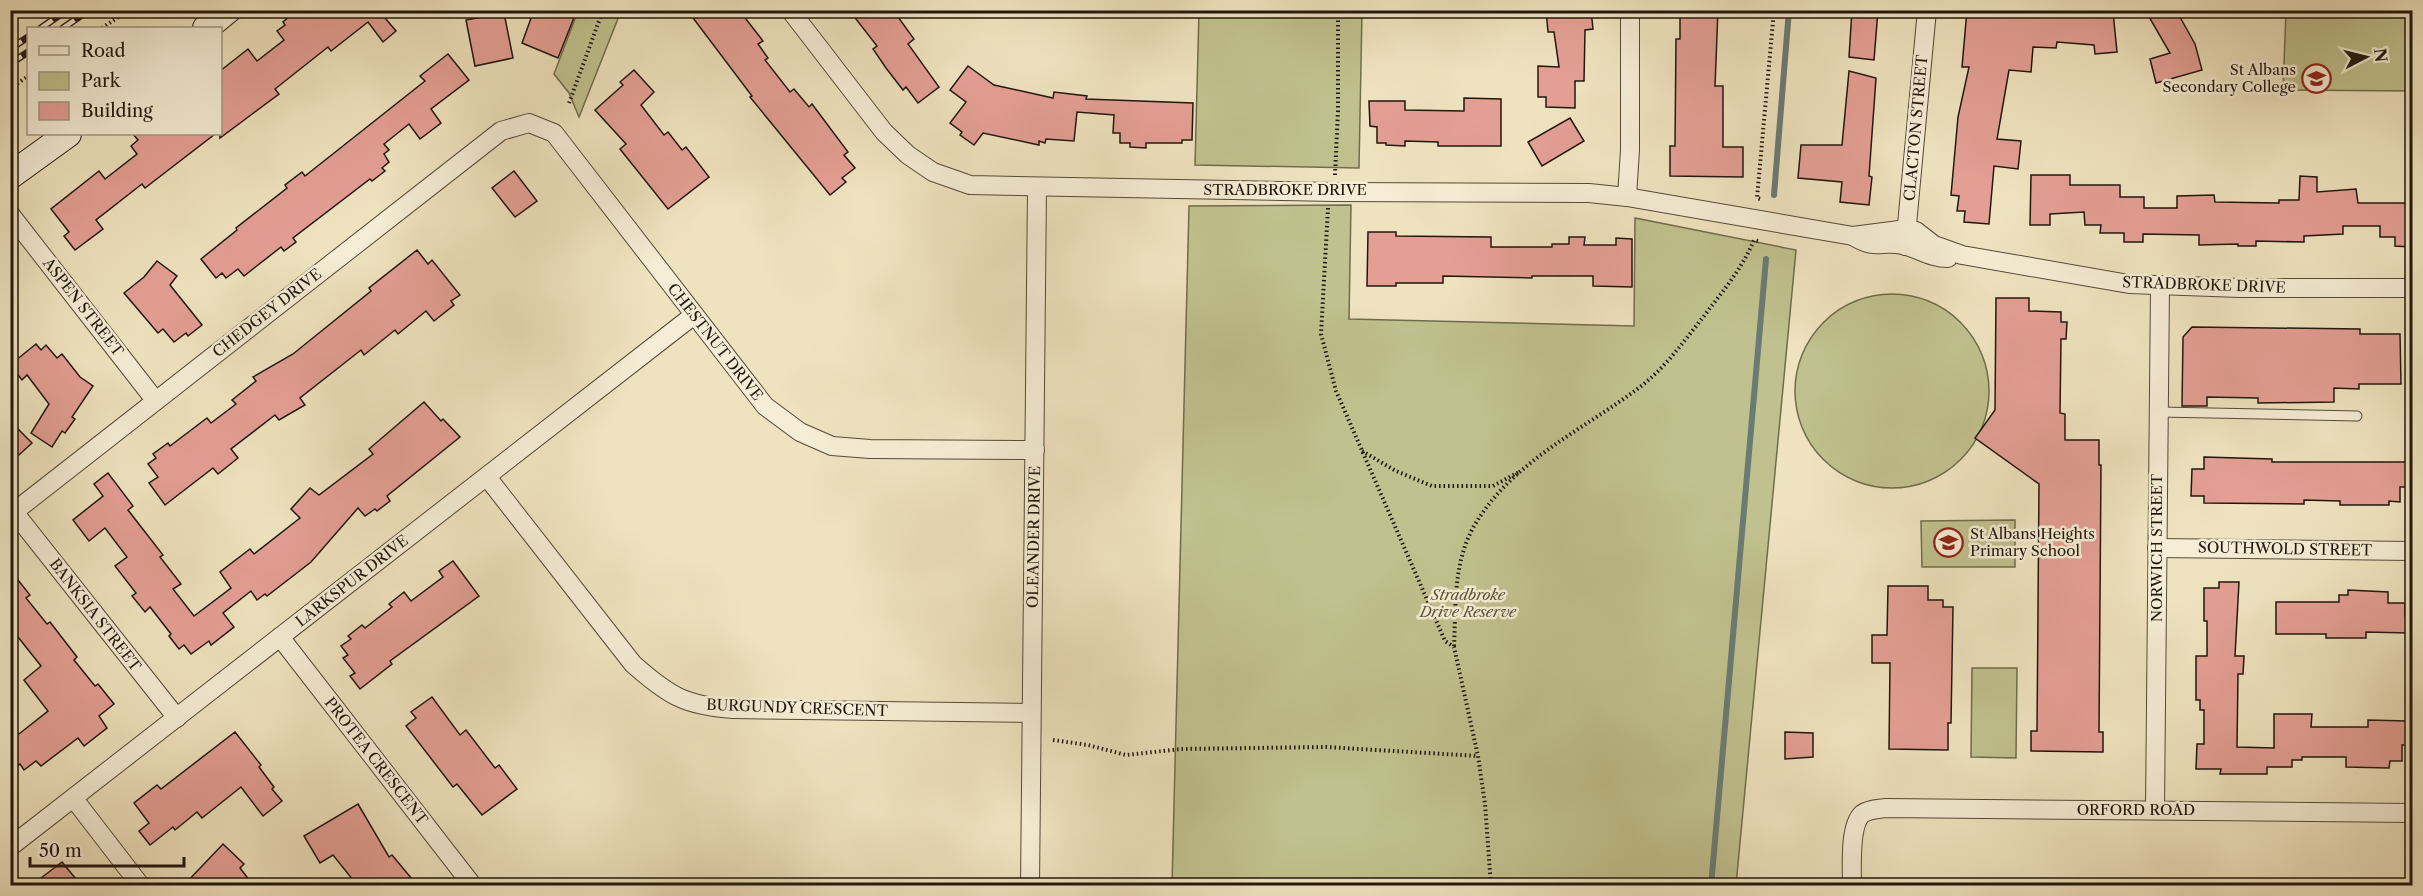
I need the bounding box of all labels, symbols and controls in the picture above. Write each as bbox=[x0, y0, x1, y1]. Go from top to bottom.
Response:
legend bbox=[27, 27, 222, 135]
north arrow bbox=[2336, 27, 2396, 87]
text: Road bbox=[81, 40, 126, 62]
text: N bbox=[2370, 47, 2392, 63]
street label: CLACTON STREET bbox=[1900, 53, 1931, 202]
place label: St Albans Secondary College bbox=[2163, 60, 2296, 96]
school or university icon: St Albans Secondary College bbox=[2301, 63, 2333, 95]
text: Park bbox=[81, 70, 122, 92]
text: Building bbox=[81, 100, 153, 122]
street label: STRADBROKE DRIVE bbox=[1203, 180, 1367, 199]
street label: ASPEN STREET bbox=[38, 253, 128, 360]
street label: CHEDGEY DRIVE bbox=[208, 264, 325, 361]
street label: STRADBROKE DRIVE bbox=[2122, 272, 2286, 297]
street label: CHESTNUT DRIVE bbox=[664, 279, 767, 404]
street label: OLEANDER DRIVE bbox=[1023, 466, 1044, 608]
street label: NORWICH STREET bbox=[2147, 473, 2166, 622]
place label: St Albans Heights Primary School bbox=[1970, 524, 2095, 560]
school or university icon: St Albans Heights Primary School bbox=[1933, 527, 1965, 559]
street label: LARKSPUR DRIVE bbox=[291, 531, 412, 631]
street label: SOUTHWOLD STREET bbox=[2198, 537, 2373, 560]
street label: BANKSIA STREET bbox=[46, 555, 146, 675]
park label: Stradbroke Drive Reserve bbox=[1419, 585, 1517, 621]
street label: PROTEA CRESCENT bbox=[321, 693, 433, 829]
street label: BURGUNDY CRESCENT bbox=[706, 695, 889, 720]
street label: ORFORD ROAD bbox=[2077, 800, 2195, 819]
scale bar bbox=[30, 830, 184, 868]
text: 50 m bbox=[39, 840, 82, 862]

